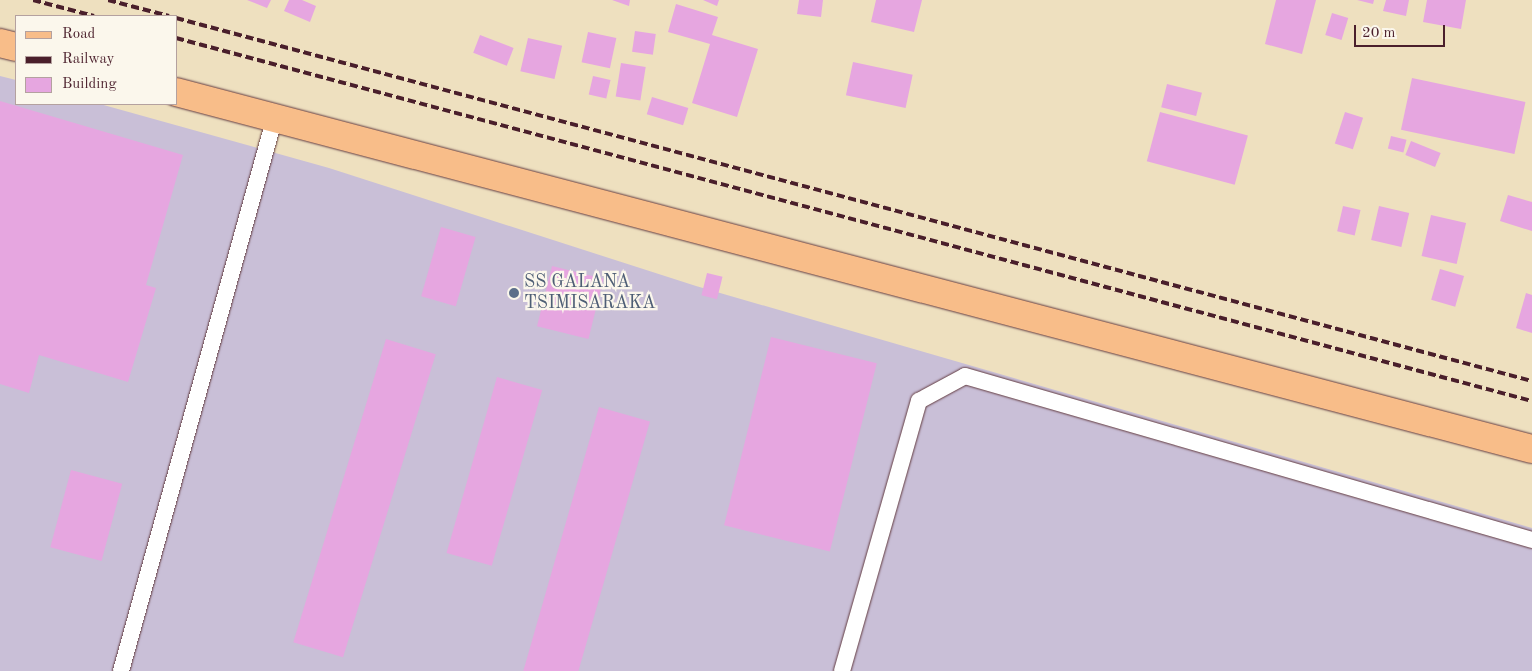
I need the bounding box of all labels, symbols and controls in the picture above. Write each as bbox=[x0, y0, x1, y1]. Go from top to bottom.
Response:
legend bbox=[15, 15, 178, 105]
scale bar bbox=[1357, 15, 1448, 47]
text: 20 m bbox=[1362, 26, 1396, 41]
text: Road bbox=[62, 27, 95, 42]
text: Railway bbox=[62, 52, 115, 67]
text: Building bbox=[62, 77, 117, 92]
place label: SS GALANA TSIMISARAKA bbox=[524, 272, 656, 314]
marker: SS GALANA TSIMISARAKA bbox=[508, 287, 520, 299]

